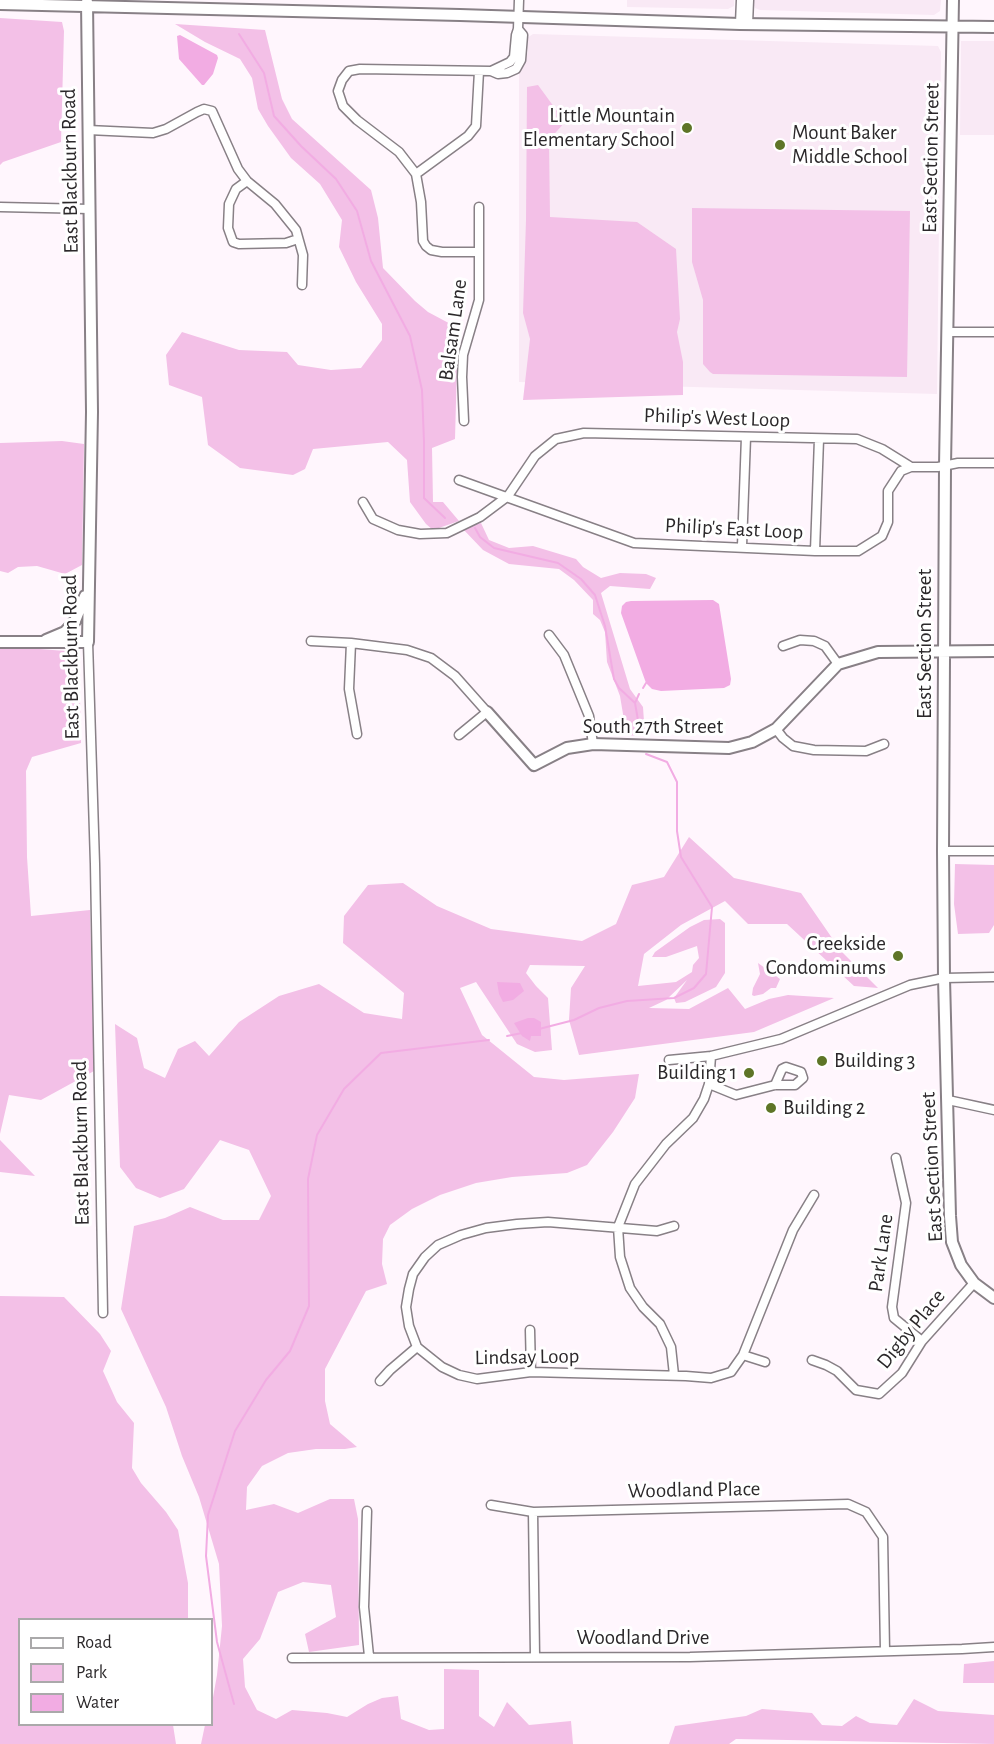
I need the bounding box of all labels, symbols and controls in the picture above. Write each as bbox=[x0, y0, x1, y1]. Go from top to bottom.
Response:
street label: East Section Street bbox=[917, 83, 945, 233]
street label: East Blackburn Road bbox=[56, 88, 84, 254]
place label: Little Mountain Elementary School bbox=[523, 103, 675, 153]
place label: Mount Baker Middle School bbox=[792, 120, 908, 170]
marker: Little Mountain Elementary School bbox=[680, 121, 694, 135]
marker: Mount Baker Middle School bbox=[773, 138, 787, 152]
street label: Balsam Lane bbox=[433, 278, 473, 382]
street label: Philip's West Loop bbox=[643, 403, 791, 433]
street label: Philip's East Loop bbox=[664, 513, 804, 545]
street label: East Section Street bbox=[912, 569, 938, 719]
street label: East Blackburn Road bbox=[57, 574, 85, 740]
street label: South 27th Street bbox=[583, 714, 723, 740]
place label: Creekside Condominums bbox=[766, 931, 886, 981]
marker: Creekside Condominums bbox=[891, 949, 905, 963]
place label: Building 3 bbox=[834, 1048, 915, 1074]
marker: Building 3 bbox=[815, 1054, 829, 1068]
street label: East Blackburn Road bbox=[67, 1060, 95, 1226]
place label: Building 1 bbox=[657, 1060, 737, 1086]
marker: Building 1 bbox=[742, 1066, 756, 1080]
street label: East Section Street bbox=[915, 1091, 949, 1243]
place label: Building 2 bbox=[783, 1095, 865, 1121]
marker: Building 2 bbox=[764, 1101, 778, 1115]
street label: Park Lane bbox=[863, 1212, 899, 1294]
street label: Digby Place bbox=[871, 1284, 951, 1374]
street label: Lindsay Loop bbox=[474, 1343, 580, 1371]
street label: Woodland Place bbox=[627, 1476, 761, 1504]
legend bbox=[18, 1618, 213, 1726]
street label: Woodland Drive bbox=[577, 1625, 709, 1651]
text: Road bbox=[76, 1634, 112, 1652]
text: Park bbox=[76, 1664, 107, 1682]
text: Water bbox=[76, 1694, 119, 1712]

